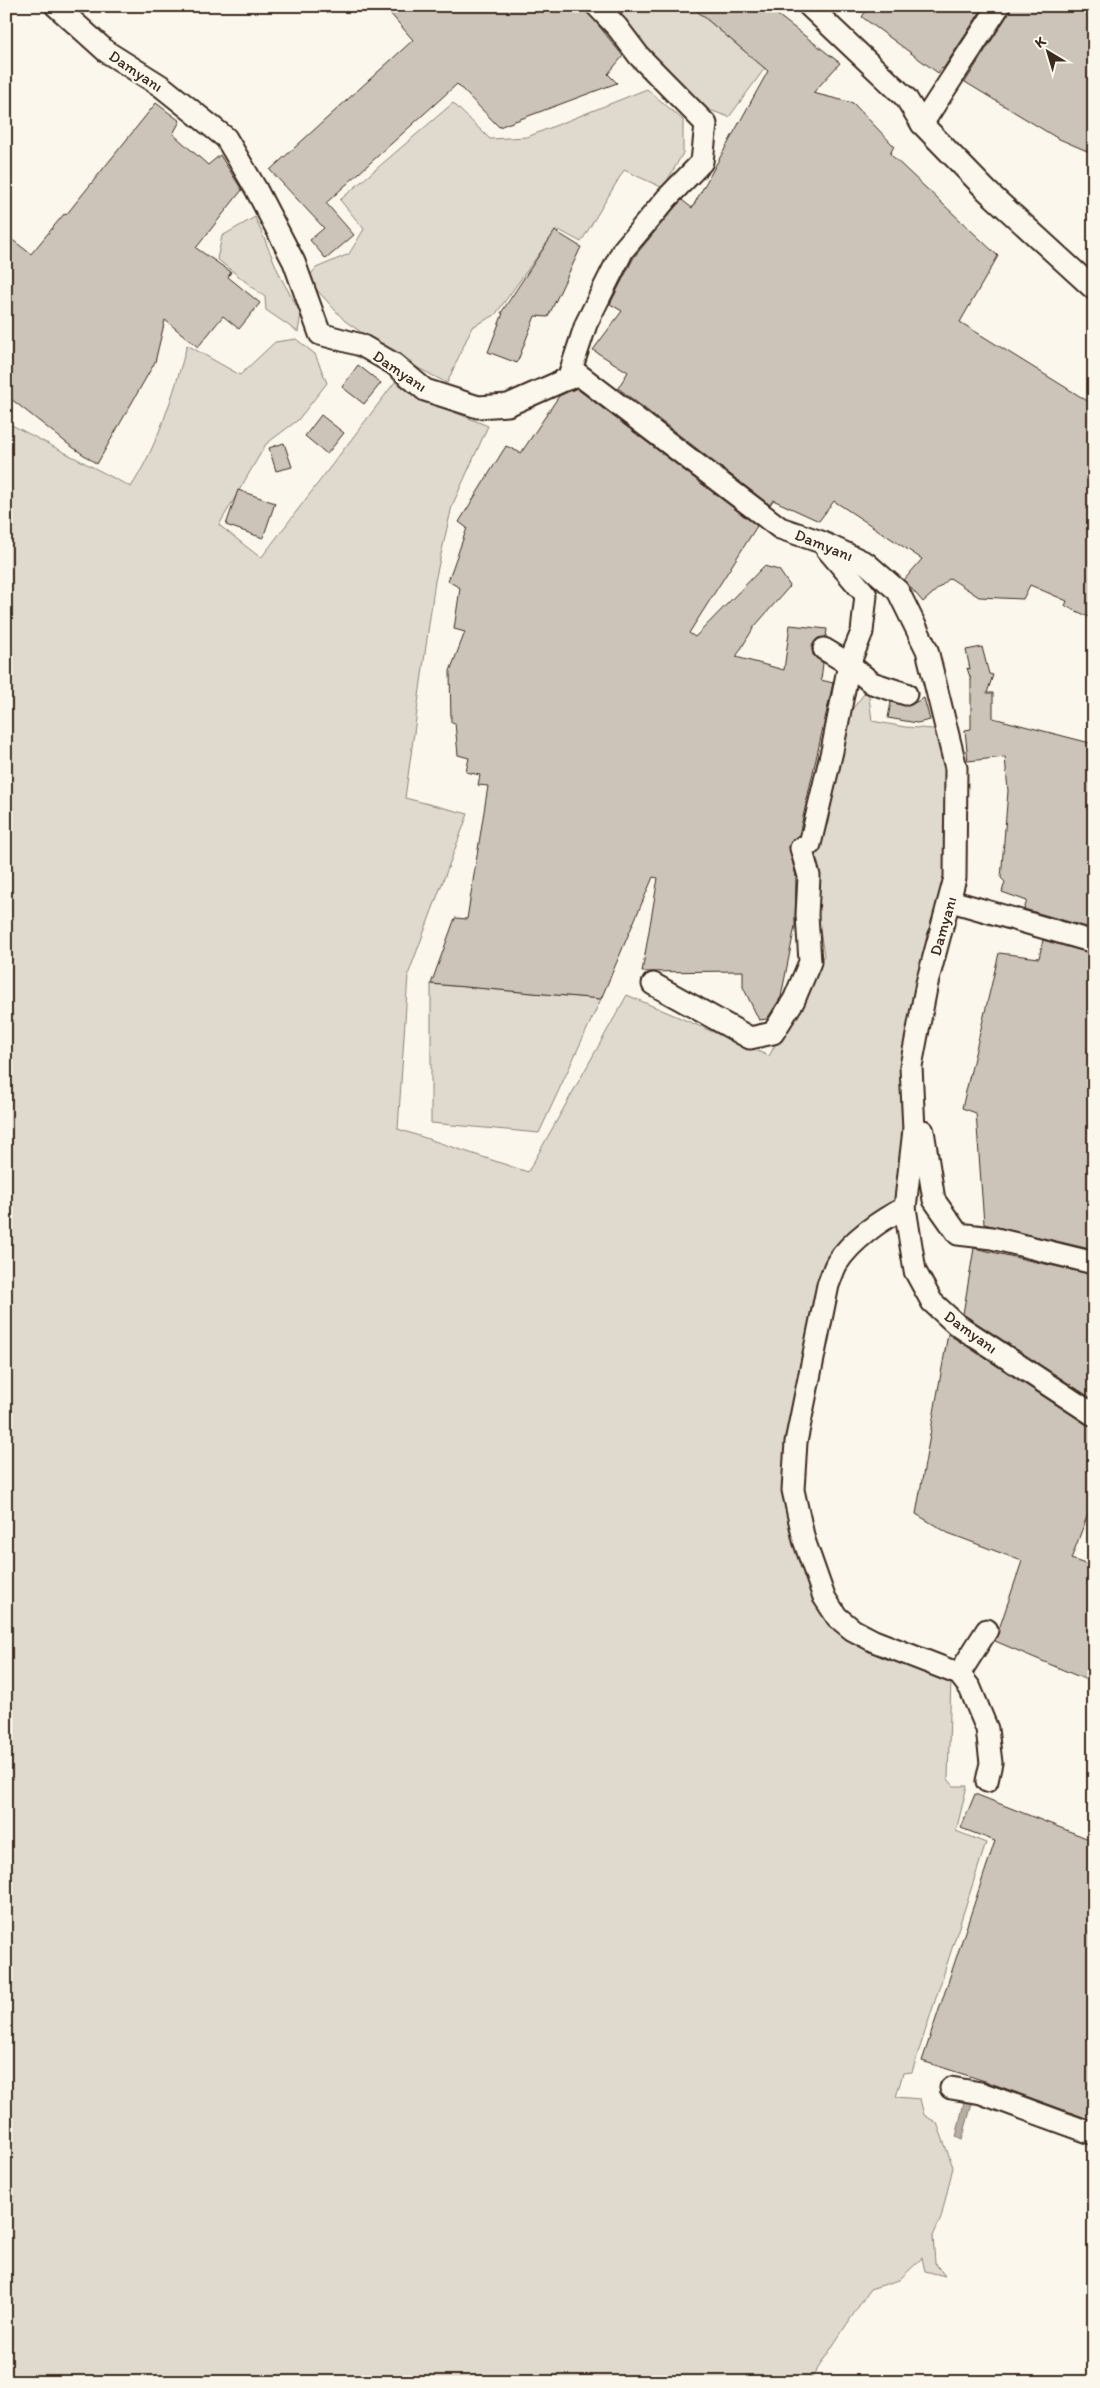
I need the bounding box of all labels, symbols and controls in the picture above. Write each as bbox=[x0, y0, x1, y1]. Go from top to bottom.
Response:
north arrow bbox=[1022, 28, 1072, 78]
text: K bbox=[1032, 32, 1050, 52]
street label: Damyanı bbox=[105, 46, 167, 96]
street label: Damyanı bbox=[369, 346, 431, 396]
street label: Damyanı bbox=[792, 525, 856, 565]
street label: Damyanı bbox=[925, 894, 961, 958]
street label: Damyanı bbox=[941, 1306, 1001, 1358]

